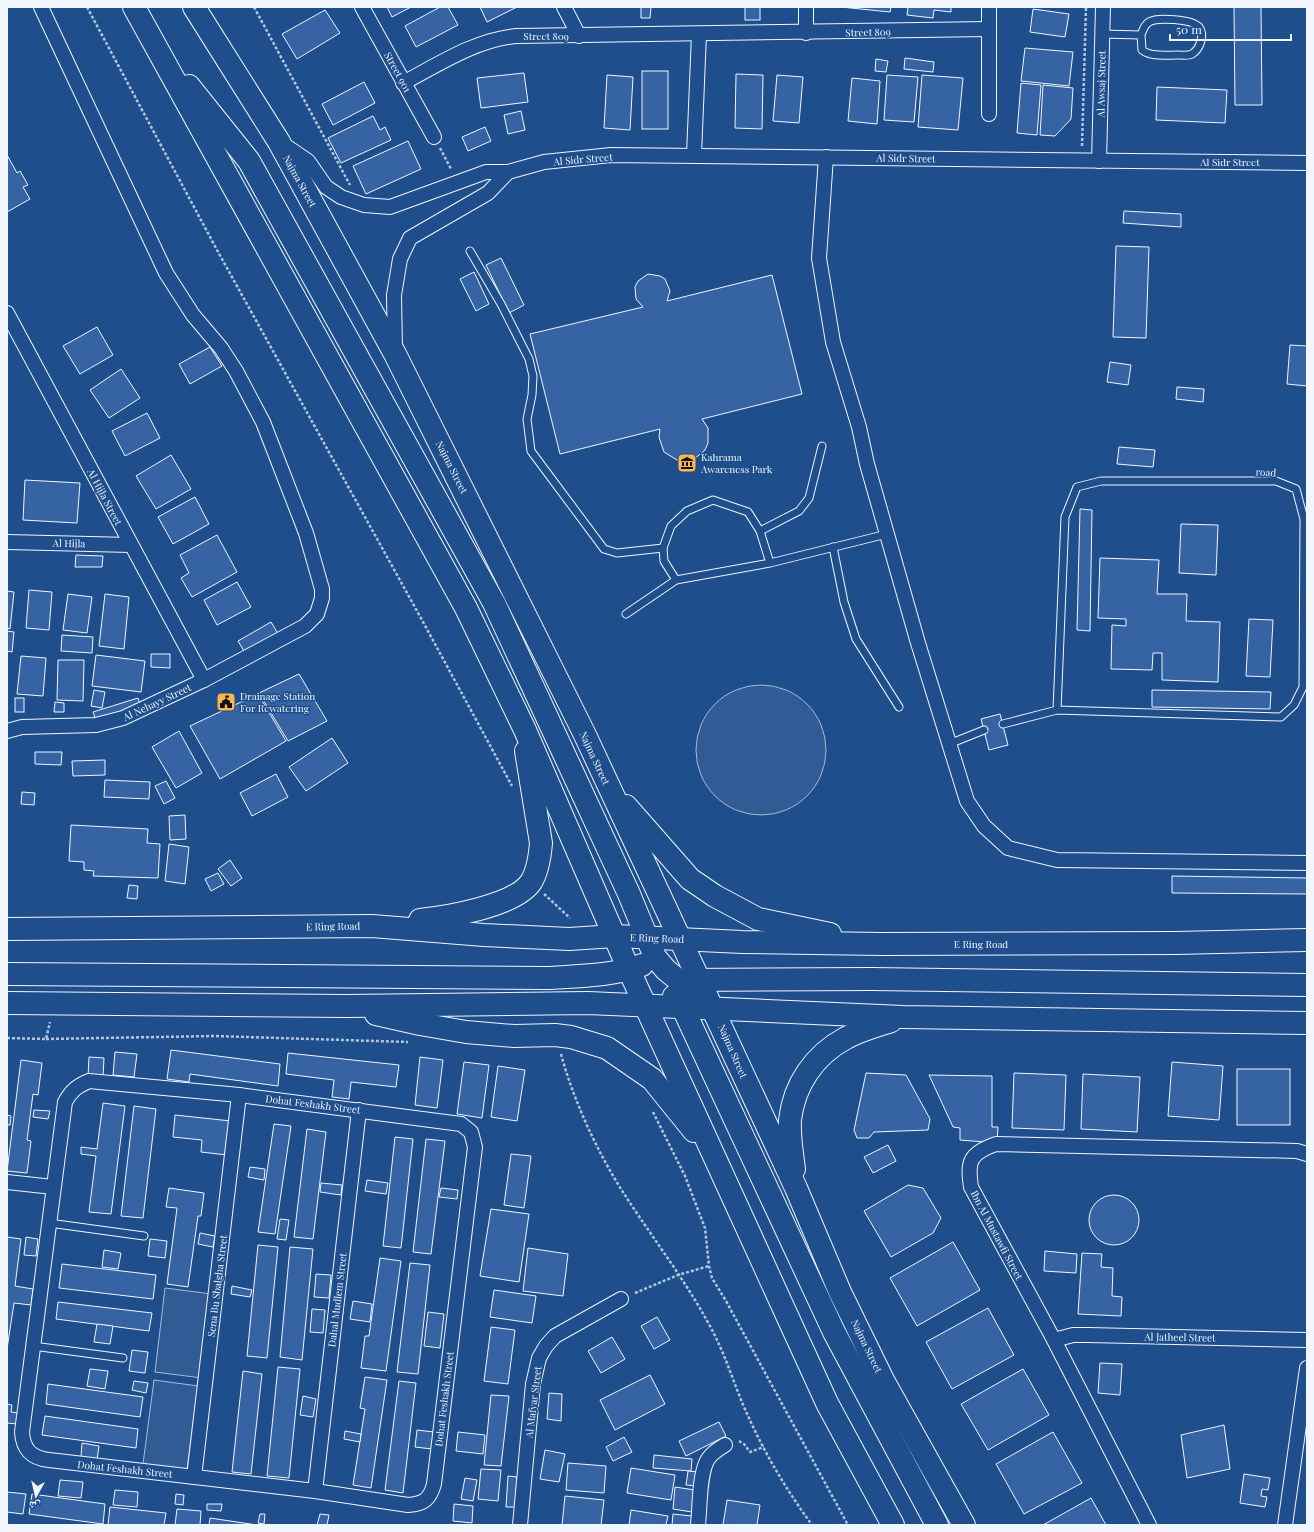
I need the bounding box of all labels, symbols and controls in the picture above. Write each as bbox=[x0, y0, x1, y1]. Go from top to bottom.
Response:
scale bar bbox=[1170, 16, 1291, 42]
text: 50 m bbox=[1176, 21, 1202, 37]
street label: Street 809 bbox=[845, 25, 891, 39]
street label: Street 809 bbox=[523, 29, 569, 43]
street label: Street 901 bbox=[381, 49, 415, 95]
street label: Al Awsaj Street bbox=[1093, 50, 1109, 118]
street label: Al Sidr Street bbox=[552, 149, 614, 169]
street label: Al Sidr Street bbox=[875, 150, 936, 166]
street label: Najma Street bbox=[280, 152, 320, 210]
street label: Al Sidr Street bbox=[1199, 155, 1260, 169]
street label: Najma Street bbox=[433, 438, 472, 496]
place label: Kahrama Awareness Park bbox=[700, 450, 773, 476]
museum icon: Kahrama Awareness Park bbox=[676, 452, 698, 474]
street label: road bbox=[1255, 464, 1277, 480]
street label: Al Hijla Street bbox=[84, 466, 126, 528]
street label: Al Hijla bbox=[52, 536, 85, 550]
street label: Al Nehayy Street bbox=[120, 680, 194, 724]
place label: Drainage Station For Rewatering bbox=[240, 689, 315, 715]
public building icon: Drainage Station For Rewatering bbox=[215, 691, 237, 713]
street label: Najma Street bbox=[576, 729, 614, 787]
street label: E Ring Road bbox=[306, 919, 360, 933]
street label: E Ring Road bbox=[630, 930, 685, 946]
street label: E Ring Road bbox=[954, 937, 1008, 951]
street label: Najma Street bbox=[715, 1022, 751, 1081]
street label: Dohat Feshakh Street bbox=[265, 1091, 362, 1117]
street label: Ibn Al Mustawfi Street bbox=[968, 1188, 1027, 1283]
street label: Sena Bu Sbalgha Street bbox=[204, 1234, 230, 1338]
street label: Dahal Mudlem Street bbox=[324, 1252, 350, 1348]
street label: Najma Street bbox=[848, 1317, 886, 1375]
street label: Al Jatheel Street bbox=[1143, 1329, 1216, 1345]
street label: Dohat Feshakh Street bbox=[431, 1350, 457, 1447]
street label: Al Mafyar Street bbox=[522, 1365, 544, 1440]
street label: Dohat Feshakh Street bbox=[77, 1457, 174, 1481]
north arrow bbox=[16, 1476, 56, 1516]
text: ش bbox=[27, 1497, 42, 1515]

